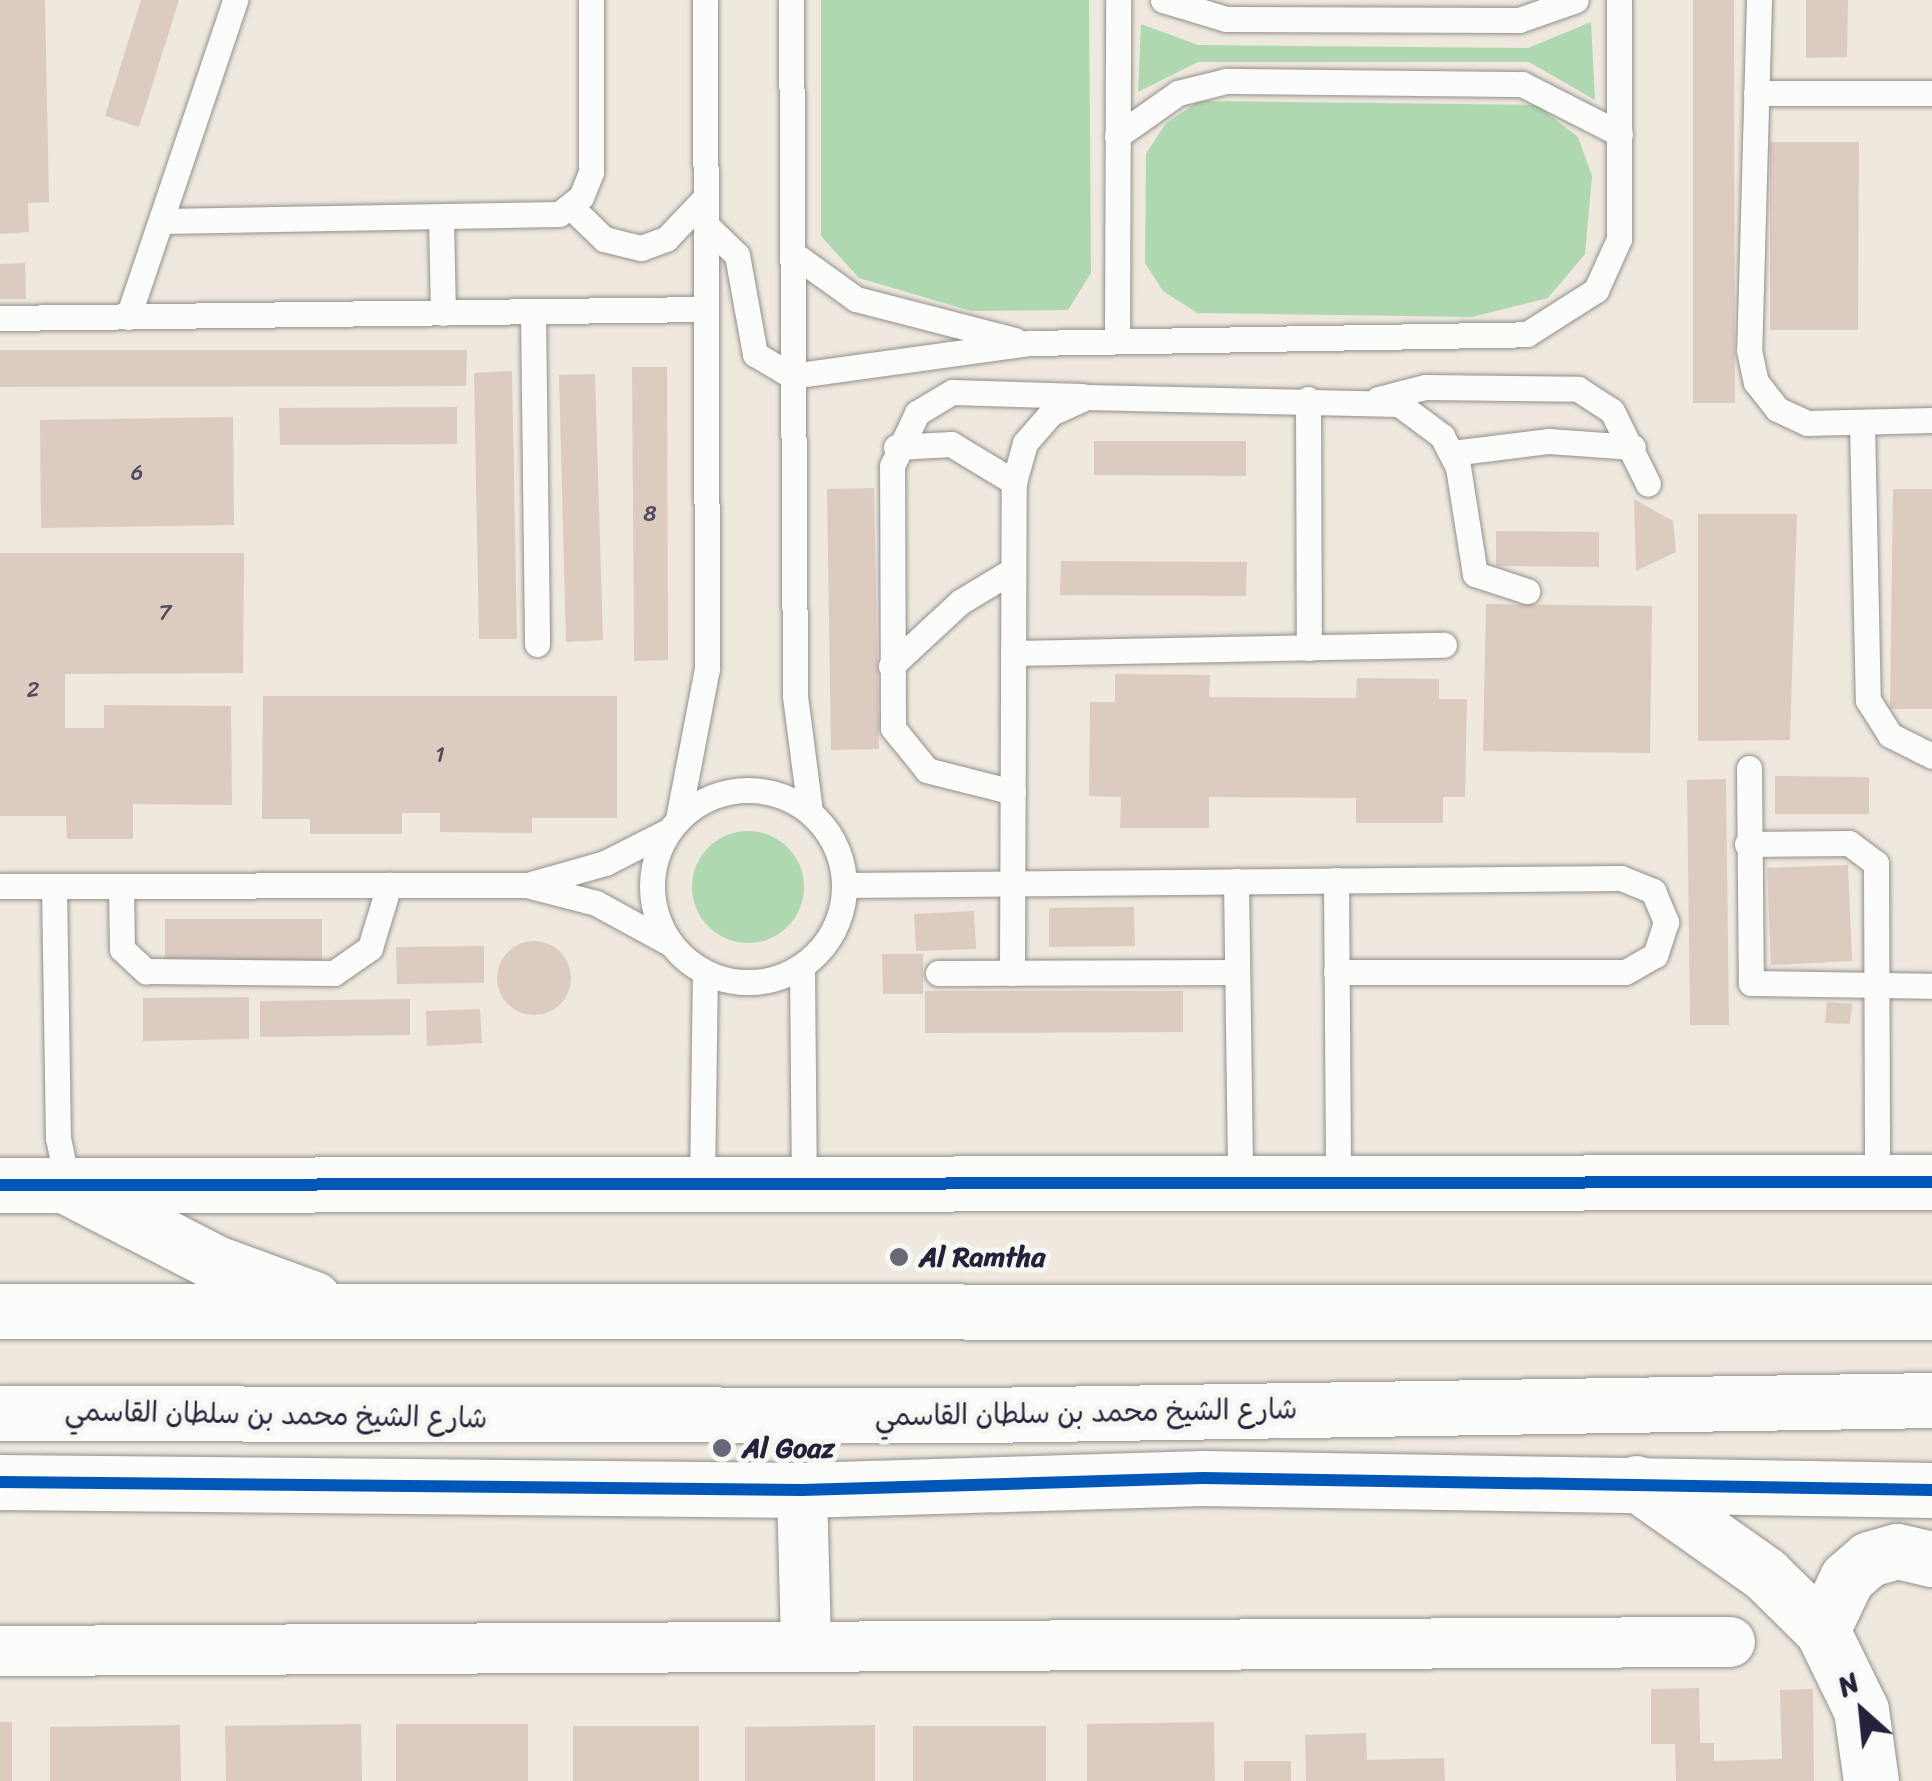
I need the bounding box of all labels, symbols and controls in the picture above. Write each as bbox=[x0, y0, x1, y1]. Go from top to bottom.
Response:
house number: 6 bbox=[131, 460, 143, 486]
house number: 8 bbox=[643, 501, 657, 527]
house number: 7 bbox=[159, 600, 171, 626]
house number: 2 bbox=[27, 677, 39, 703]
house number: 1 bbox=[435, 742, 445, 768]
place label: Al Ramtha bbox=[919, 1240, 1046, 1274]
marker: Al Ramtha bbox=[888, 1246, 910, 1268]
street label: شارع الشيخ محمد بن سلطان القاسمي bbox=[874, 1393, 1298, 1433]
street label: شارع الشيخ محمد بن سلطان القاسمي bbox=[64, 1395, 488, 1435]
place label: Al Goaz bbox=[742, 1431, 835, 1465]
marker: Al Goaz bbox=[711, 1437, 733, 1459]
text: N bbox=[1828, 1658, 1868, 1710]
north arrow bbox=[1812, 1661, 1912, 1761]

